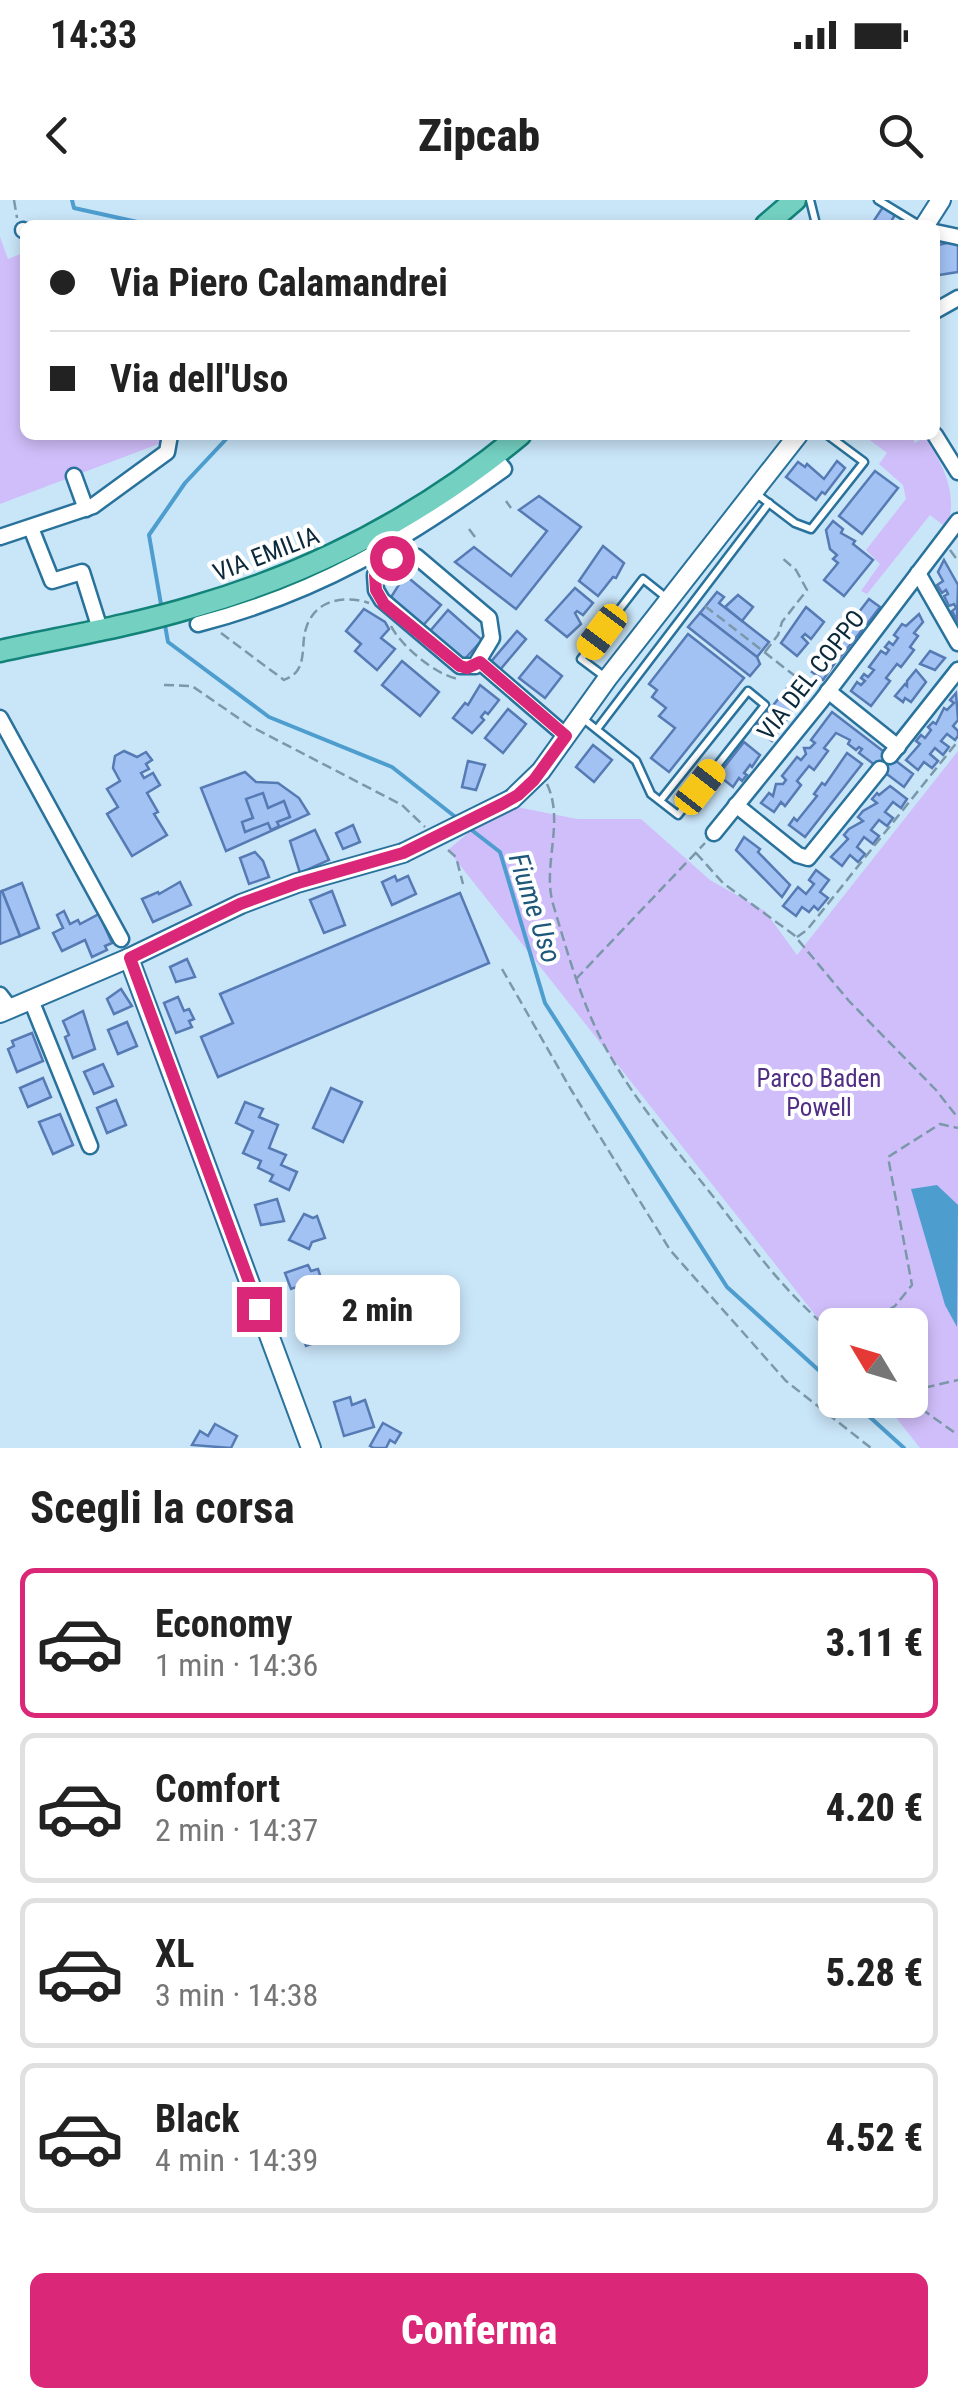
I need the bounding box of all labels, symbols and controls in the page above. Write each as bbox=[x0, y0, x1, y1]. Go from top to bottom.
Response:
text: 14:33 bbox=[50, 13, 137, 57]
icon: back bbox=[30, 108, 85, 163]
icon: search bbox=[873, 108, 928, 163]
text: Zipcab bbox=[418, 109, 540, 162]
text: Via Piero Calamandrei bbox=[110, 261, 448, 305]
text: Via dell'Uso bbox=[110, 357, 288, 401]
street label: VIA EMILIA bbox=[209, 521, 323, 587]
route start bbox=[370, 536, 415, 581]
car bbox=[572, 599, 632, 665]
street label: VIA DEL COPPO bbox=[751, 604, 871, 746]
car bbox=[670, 754, 730, 820]
water label: Fiume Uso bbox=[502, 849, 568, 967]
park label: Parco Baden Powell bbox=[757, 1064, 881, 1122]
callout: 2 min bbox=[294, 1274, 459, 1344]
route end bbox=[237, 1287, 282, 1332]
text: 2 min bbox=[342, 1291, 413, 1329]
north arrow bbox=[818, 1308, 928, 1418]
map controls bbox=[818, 1308, 928, 1418]
text: Scegli la corsa bbox=[30, 1481, 295, 1534]
icon: car bbox=[35, 1598, 125, 1688]
text: Economy bbox=[155, 1602, 292, 1646]
text: 3.11 € bbox=[826, 1621, 923, 1665]
text: 1 min · 14:36 bbox=[155, 1646, 318, 1684]
icon: car bbox=[35, 1763, 125, 1853]
text: Comfort bbox=[155, 1767, 280, 1811]
text: 4.20 € bbox=[826, 1786, 923, 1830]
text: 2 min · 14:37 bbox=[155, 1811, 318, 1849]
icon: car bbox=[35, 1928, 125, 2018]
text: XL bbox=[155, 1932, 194, 1976]
text: 5.28 € bbox=[826, 1951, 923, 1995]
text: 3 min · 14:38 bbox=[155, 1976, 318, 2014]
icon: car bbox=[35, 2093, 125, 2183]
text: Black bbox=[155, 2097, 239, 2141]
text: 4.52 € bbox=[826, 2116, 923, 2160]
text: 4 min · 14:39 bbox=[155, 2141, 318, 2179]
button: Conferma bbox=[30, 2273, 928, 2388]

